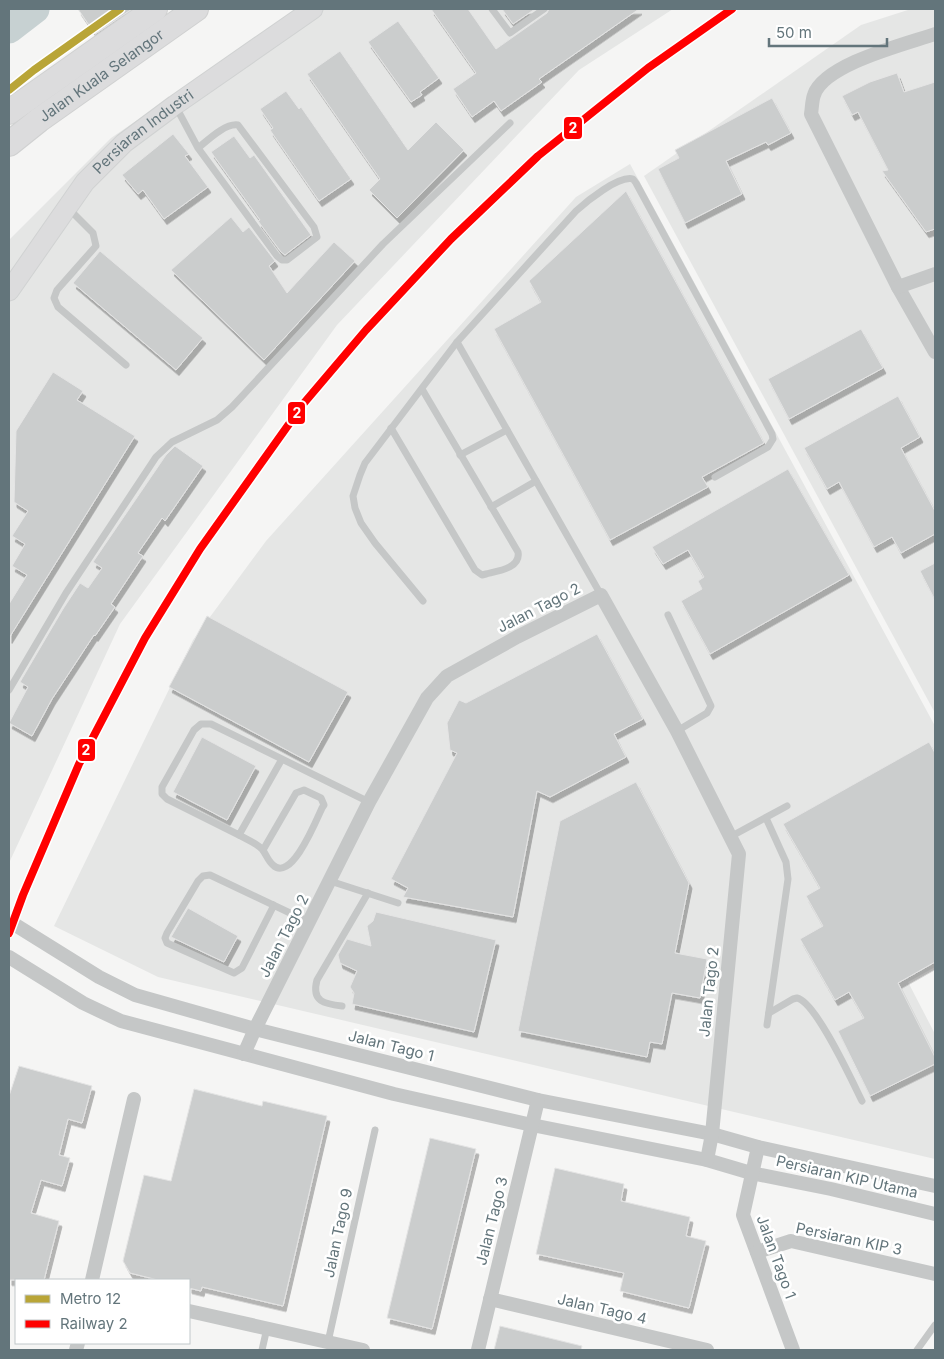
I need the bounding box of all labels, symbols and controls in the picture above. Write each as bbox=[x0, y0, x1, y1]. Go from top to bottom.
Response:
scale bar bbox=[769, 15, 886, 47]
text: 50 m bbox=[776, 23, 812, 42]
street label: Jalan Kuala Selangor bbox=[35, 25, 168, 126]
street label: Persiaran Industri bbox=[88, 85, 197, 178]
line badge: 2 bbox=[563, 116, 583, 140]
text: 2 bbox=[569, 119, 578, 136]
line badge: 2 bbox=[287, 401, 306, 425]
text: 2 bbox=[293, 404, 302, 421]
street label: Jalan Tago 2 bbox=[494, 579, 583, 637]
line badge: 2 bbox=[77, 738, 96, 762]
text: 2 bbox=[82, 741, 91, 758]
street label: Jalan Tago 2 bbox=[255, 891, 313, 980]
street label: Jalan Tago 2 bbox=[694, 946, 723, 1038]
street label: Jalan Tago 1 bbox=[346, 1026, 436, 1065]
street label: Persiaran KIP Utama bbox=[774, 1151, 920, 1202]
street label: Jalan Tago 3 bbox=[471, 1175, 512, 1267]
street label: Jalan Tago 9 bbox=[319, 1186, 356, 1279]
street label: Jalan Tago 1 bbox=[753, 1212, 800, 1301]
street label: Persiaran KIP 3 bbox=[794, 1218, 904, 1259]
legend bbox=[15, 1279, 190, 1344]
text: Metro 12 bbox=[60, 1289, 121, 1308]
street label: Jalan Tago 4 bbox=[556, 1289, 649, 1328]
text: Railway 2 bbox=[60, 1314, 128, 1333]

